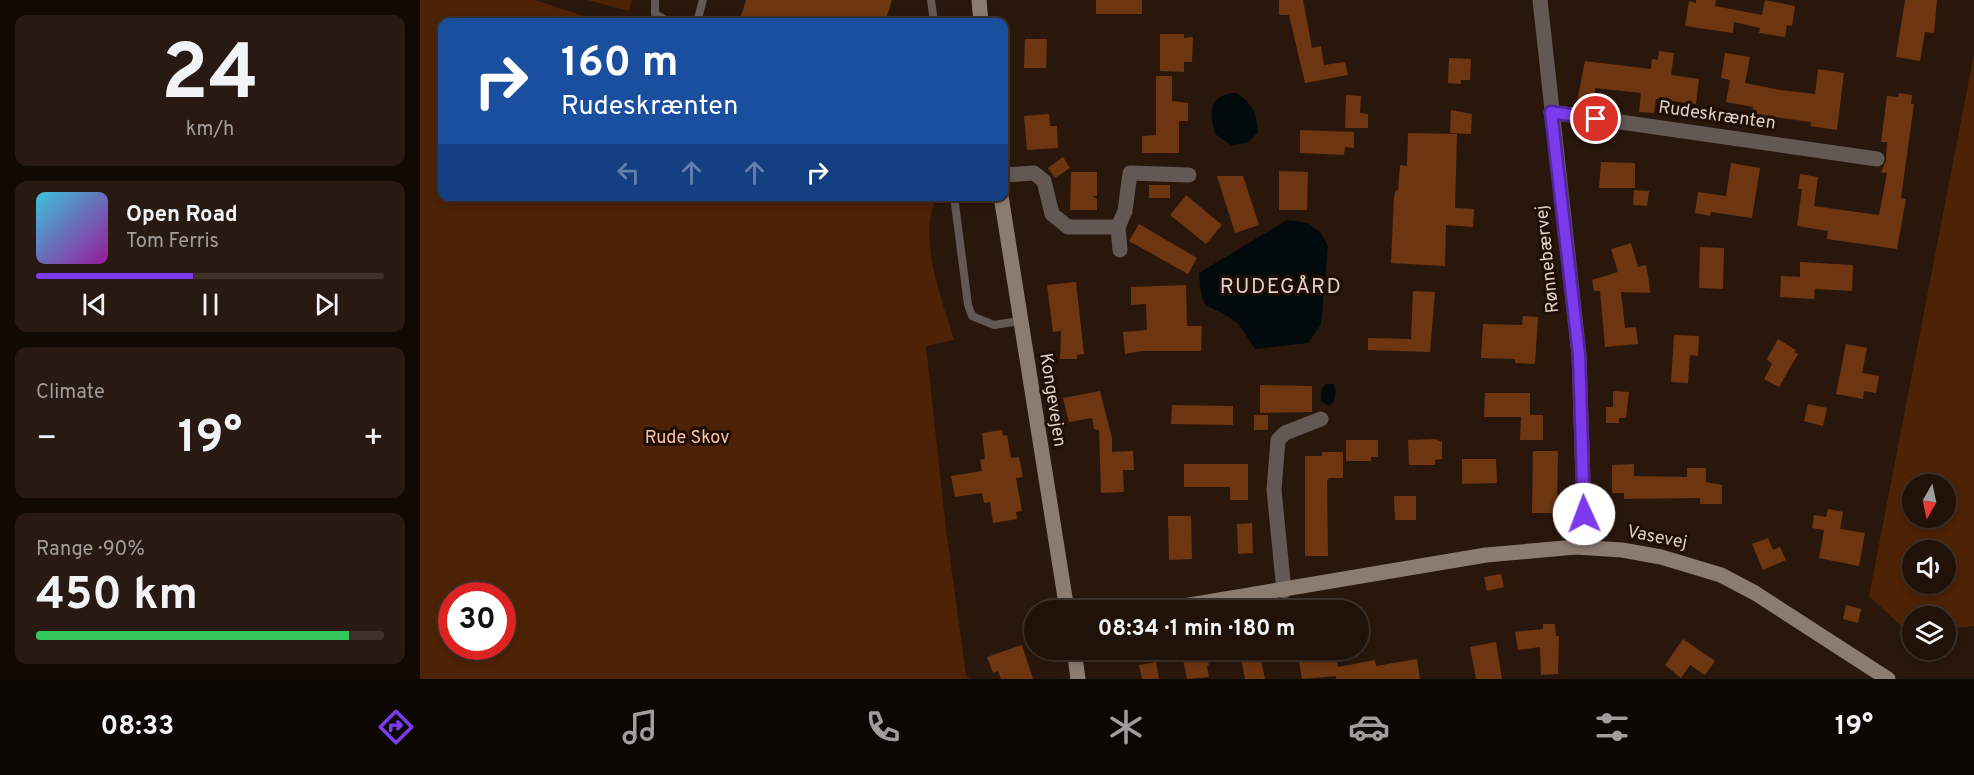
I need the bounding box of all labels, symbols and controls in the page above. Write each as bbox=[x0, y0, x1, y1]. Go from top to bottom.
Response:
text: 24 bbox=[161, 28, 259, 127]
text: 160 m bbox=[561, 38, 679, 91]
icon: right bbox=[462, 42, 540, 120]
text: Rudeskrænten bbox=[561, 90, 738, 124]
pin bbox=[1570, 93, 1621, 144]
street label: Rudeskrænten bbox=[1657, 96, 1777, 136]
icon: arrive bbox=[1579, 102, 1612, 135]
text: km/h bbox=[186, 117, 234, 143]
icon: left bbox=[612, 156, 645, 189]
icon: ahead bbox=[675, 156, 708, 189]
icon: ahead bbox=[738, 156, 771, 189]
icon: right bbox=[801, 156, 834, 189]
text: Open Road bbox=[126, 202, 238, 229]
street label: Rønnebærvej bbox=[1531, 204, 1565, 314]
text: Tom Ferris bbox=[126, 229, 219, 255]
district label: RUDEGÅRD bbox=[1220, 274, 1342, 301]
icon: previous bbox=[78, 288, 111, 321]
icon: pause bbox=[194, 288, 227, 321]
icon: next bbox=[310, 288, 343, 321]
street label: Kongevejen bbox=[1033, 352, 1071, 448]
text: Climate bbox=[36, 380, 105, 406]
text: 19° bbox=[178, 411, 242, 468]
text: − bbox=[36, 419, 57, 461]
text: + bbox=[363, 419, 384, 461]
park label: Rude Skov bbox=[645, 427, 729, 450]
north arrow bbox=[1902, 474, 1956, 528]
map controls bbox=[1902, 474, 1956, 660]
position arrow bbox=[1552, 482, 1616, 546]
street label: Vasevej bbox=[1625, 521, 1689, 555]
text: Range · 90% bbox=[36, 537, 145, 563]
button: sound bbox=[1902, 540, 1956, 594]
text: 450 km bbox=[36, 568, 198, 625]
speed limit sign: 30 bbox=[438, 582, 516, 660]
button: layers bbox=[1902, 606, 1956, 660]
text: 08:34 · 1 min · 180 m bbox=[1098, 616, 1295, 643]
icon: directions bbox=[375, 706, 417, 748]
icon: music bbox=[619, 706, 661, 748]
icon: phone bbox=[862, 706, 904, 748]
icon: climate bbox=[1105, 706, 1147, 748]
icon: car bbox=[1348, 706, 1390, 748]
icon: filters bbox=[1591, 706, 1633, 748]
text: 08:33 bbox=[101, 710, 174, 744]
text: 19° bbox=[1835, 710, 1873, 744]

